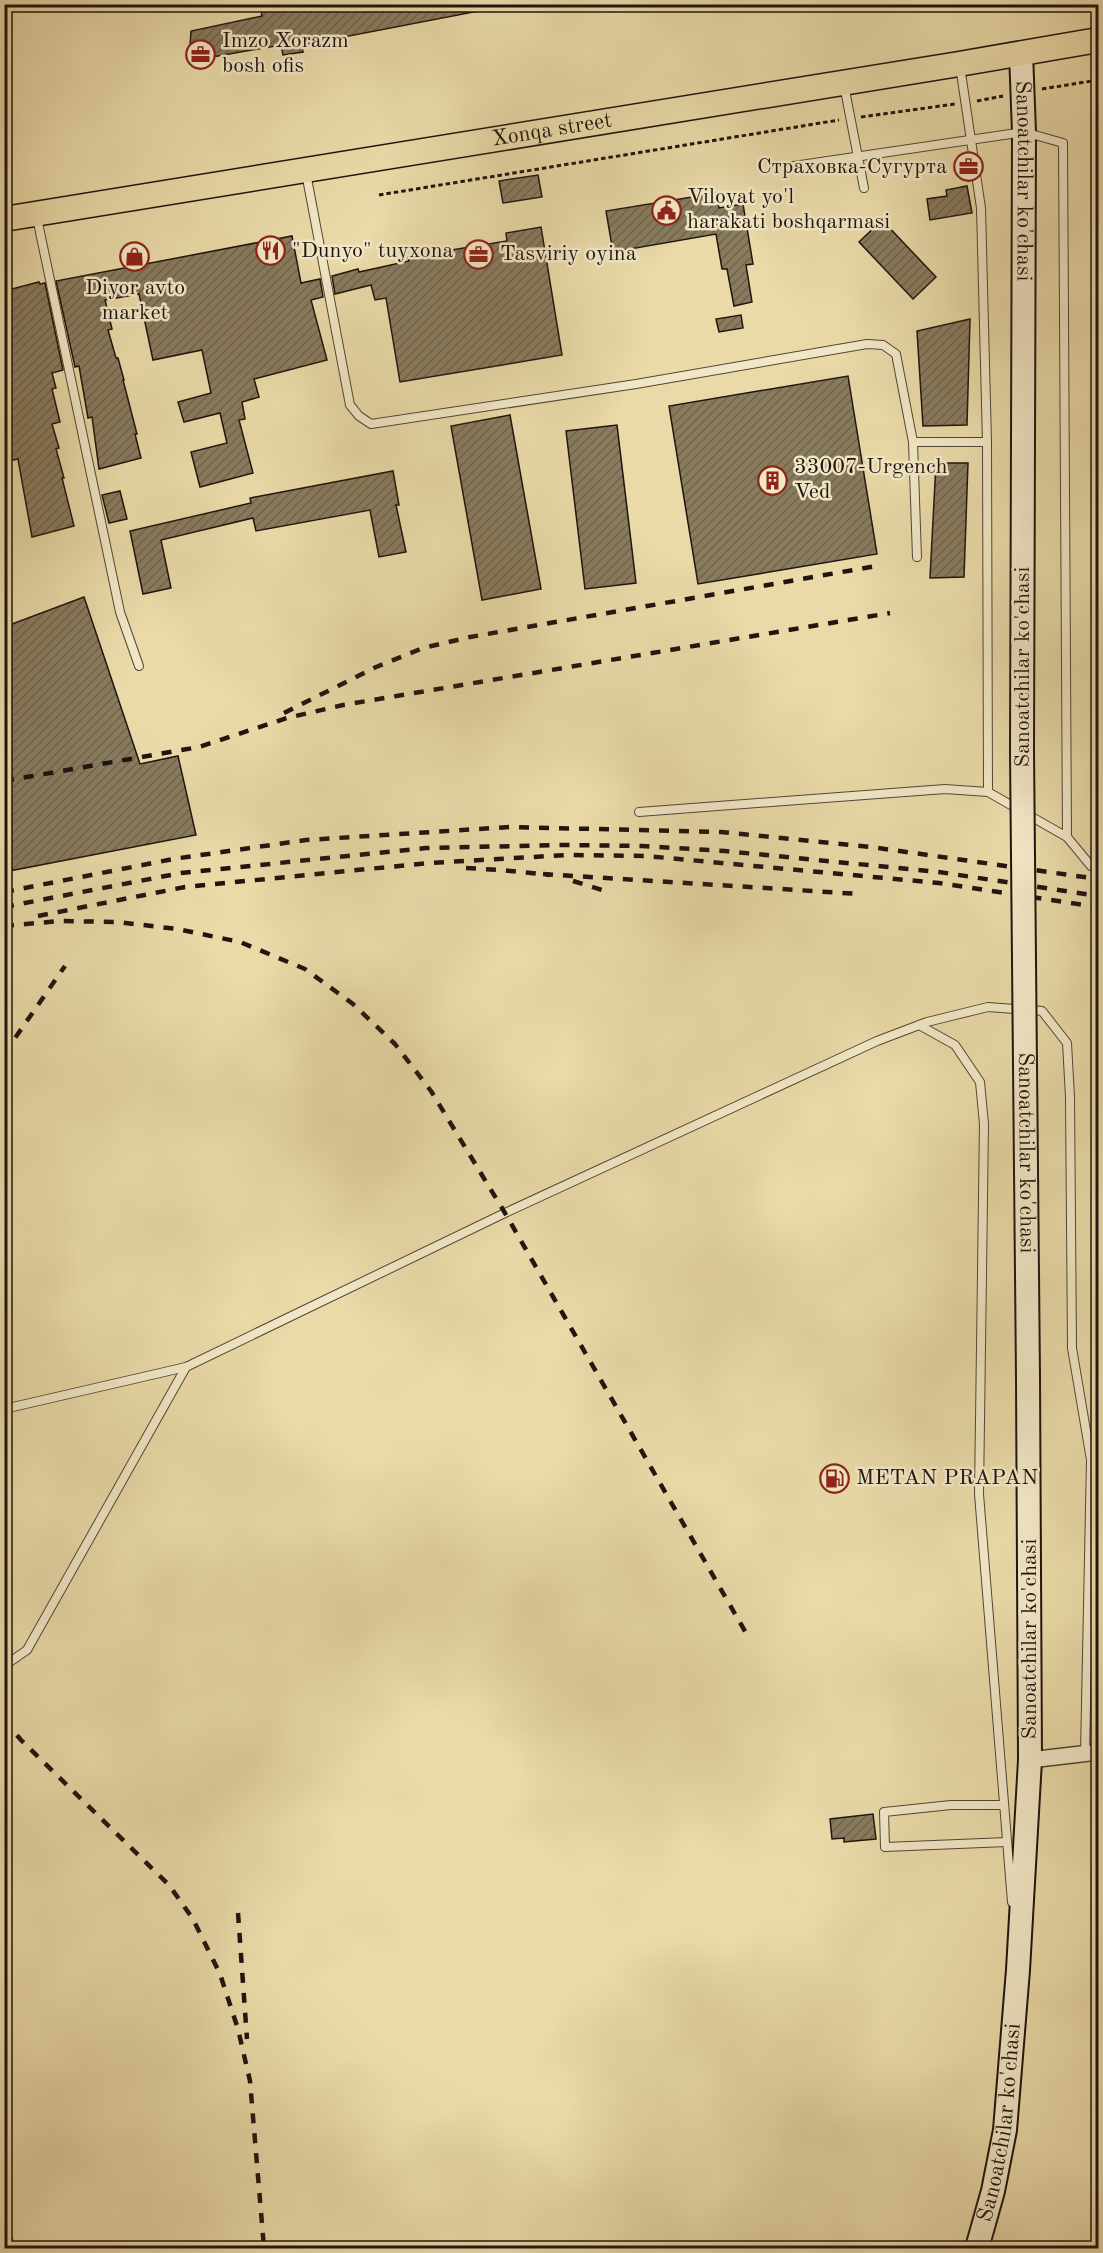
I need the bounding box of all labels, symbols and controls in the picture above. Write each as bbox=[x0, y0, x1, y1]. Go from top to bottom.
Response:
place label: Imzo Xorazm bosh ofis bbox=[222, 30, 349, 77]
office icon: Imzo Xorazm bosh ofis bbox=[185, 38, 217, 70]
street label: Sanoatchilar ko'chasi bbox=[1011, 80, 1035, 282]
street label: Xonqa street bbox=[490, 110, 613, 151]
office icon: Страховка-Сугурта bbox=[952, 151, 984, 183]
place label: Страховка-Сугурта bbox=[757, 156, 947, 178]
place label: Viloyat yo'l harakati boshqarmasi bbox=[687, 186, 890, 233]
public building icon: Viloyat yo'l harakati boshqarmasi bbox=[650, 194, 682, 226]
restaurant icon: "Dunyo" tuyxona bbox=[255, 235, 287, 267]
office icon: Tasviriy oyina bbox=[463, 238, 495, 270]
shop icon: Diyor avto market bbox=[119, 240, 151, 272]
place label: "Dunyo" tuyxona bbox=[292, 240, 454, 262]
place label: Tasviriy oyina bbox=[500, 243, 637, 265]
place label: Diyor avto market bbox=[85, 277, 185, 324]
place label: 33007-Urgench Ved bbox=[794, 456, 948, 503]
building icon: 33007-Urgench Ved bbox=[757, 464, 789, 496]
street label: Sanoatchilar ko'chasi bbox=[1012, 566, 1034, 767]
street label: Sanoatchilar ko'chasi bbox=[1014, 1052, 1038, 1254]
fuel station icon: METAN PRAPAN bbox=[819, 1462, 851, 1494]
place label: METAN PRAPAN bbox=[856, 1467, 1038, 1489]
street label: Sanoatchilar ko'chasi bbox=[1019, 1538, 1041, 1739]
street label: Sanoatchilar ko'chasi bbox=[974, 2022, 1025, 2225]

